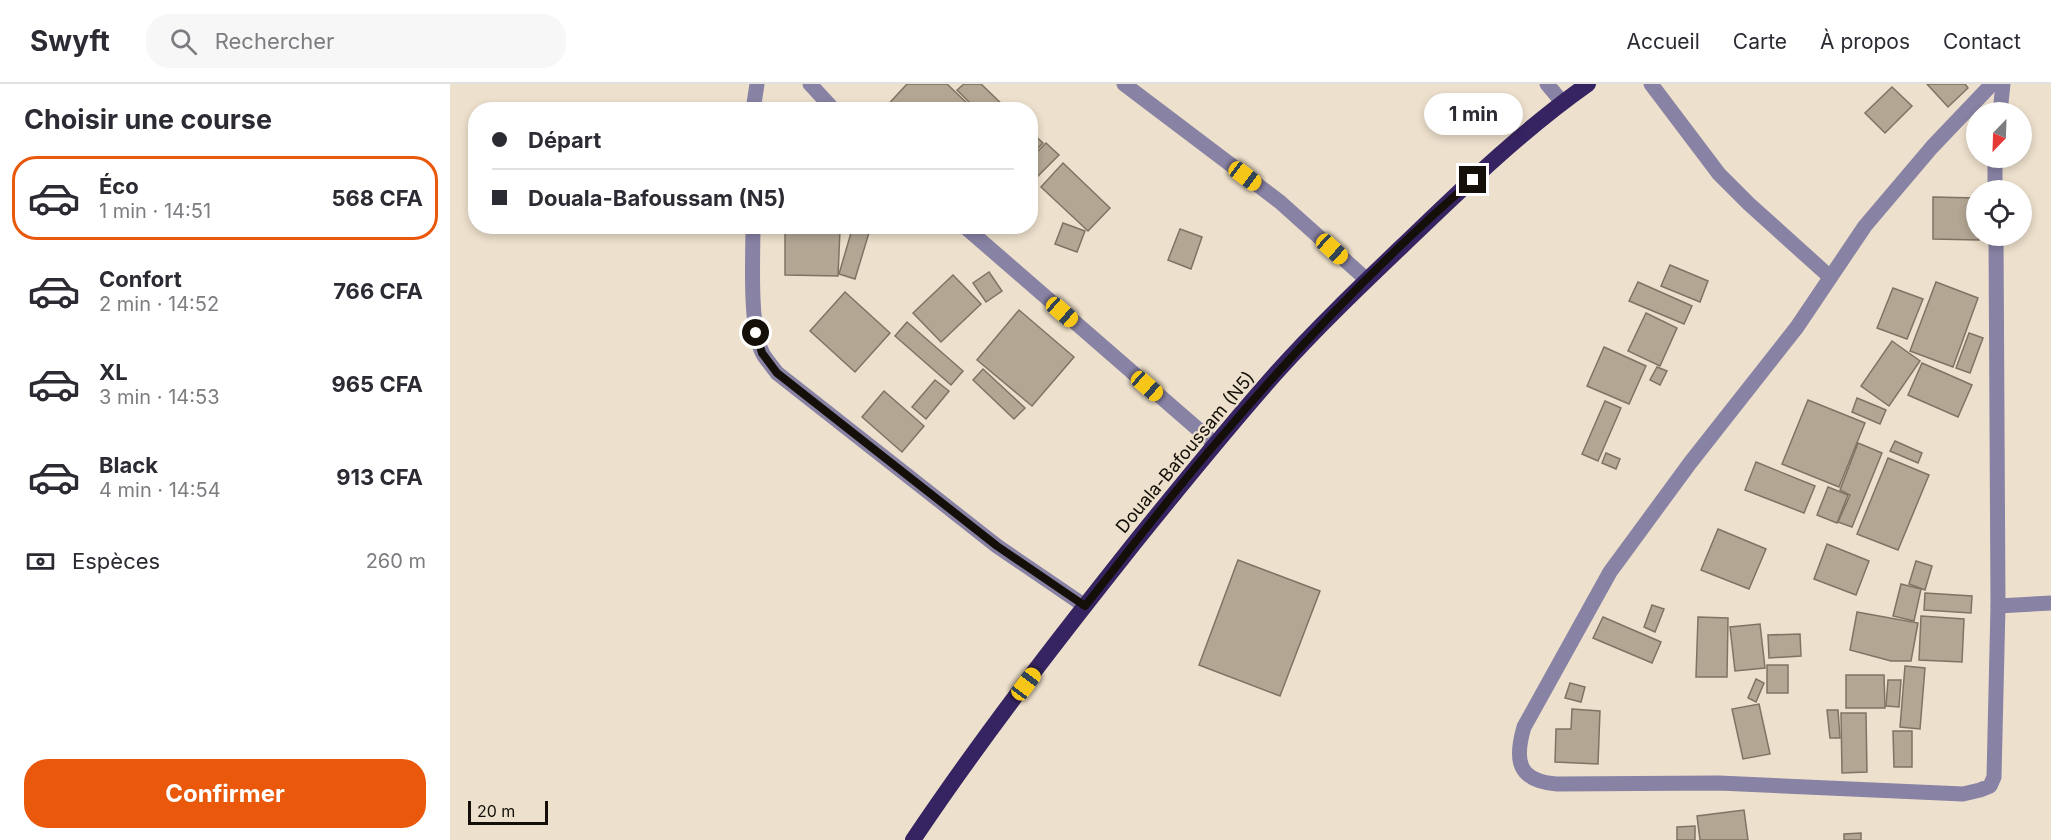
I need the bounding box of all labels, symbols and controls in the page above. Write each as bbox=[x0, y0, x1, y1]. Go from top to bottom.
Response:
search box bbox=[146, 14, 566, 68]
text: Swyft bbox=[30, 24, 110, 58]
icon: search bbox=[167, 25, 200, 58]
text: Rechercher bbox=[215, 28, 334, 54]
text: Accueil bbox=[1626, 29, 1700, 54]
text: Carte bbox=[1733, 29, 1787, 54]
text: À propos bbox=[1820, 29, 1910, 54]
text: Contact bbox=[1943, 29, 2021, 54]
callout: 1 min bbox=[1424, 93, 1522, 135]
text: 1 min bbox=[1449, 102, 1498, 126]
north arrow bbox=[1966, 102, 2032, 168]
map controls bbox=[1966, 102, 2032, 246]
text: Choisir une course bbox=[24, 103, 272, 136]
text: Départ bbox=[528, 127, 601, 153]
car bbox=[1225, 158, 1265, 194]
route end bbox=[1459, 166, 1486, 193]
icon: car bbox=[27, 171, 81, 225]
text: Éco bbox=[99, 173, 139, 199]
button: locate bbox=[1966, 180, 2032, 246]
text: 568 CFA bbox=[332, 185, 423, 211]
text: Douala-Bafoussam (N5) bbox=[528, 185, 786, 211]
text: 1 min · 14:51 bbox=[99, 199, 211, 223]
car bbox=[1313, 230, 1351, 268]
icon: car bbox=[27, 264, 81, 318]
text: Confort bbox=[99, 266, 182, 292]
text: 766 CFA bbox=[333, 278, 423, 304]
text: 2 min · 14:52 bbox=[99, 292, 219, 316]
car bbox=[1043, 293, 1081, 331]
route start bbox=[742, 319, 769, 346]
icon: car bbox=[27, 357, 81, 411]
text: XL bbox=[99, 359, 128, 385]
street label: Douala-Bafoussam (N5) bbox=[1111, 367, 1259, 537]
car bbox=[1128, 367, 1166, 405]
text: 965 CFA bbox=[332, 371, 423, 397]
text: 3 min · 14:53 bbox=[99, 385, 220, 409]
icon: car bbox=[27, 450, 81, 504]
text: Black bbox=[99, 452, 158, 478]
text: 913 CFA bbox=[336, 464, 423, 490]
text: 4 min · 14:54 bbox=[99, 478, 221, 502]
icon: cash bbox=[24, 545, 57, 578]
text: Espèces bbox=[72, 548, 160, 574]
text: 260 m bbox=[366, 549, 426, 573]
car bbox=[1008, 664, 1044, 704]
button: Confirmer bbox=[24, 759, 426, 828]
scale bar bbox=[468, 798, 548, 826]
text: 20 m bbox=[477, 801, 515, 821]

